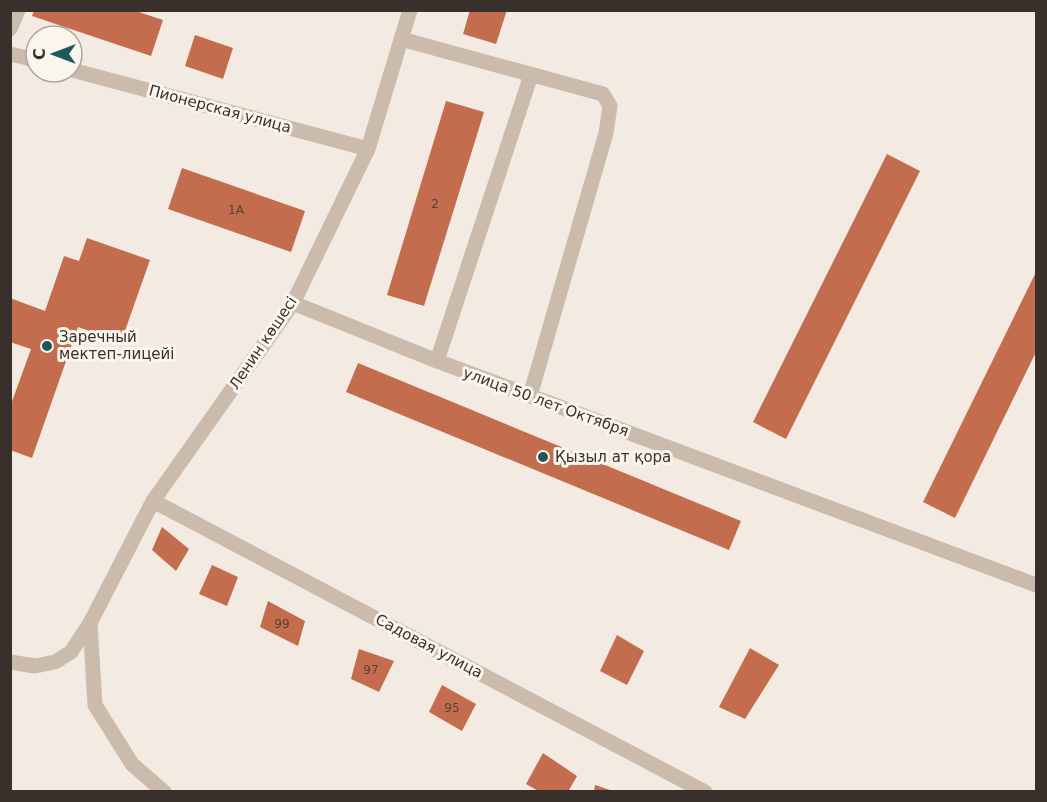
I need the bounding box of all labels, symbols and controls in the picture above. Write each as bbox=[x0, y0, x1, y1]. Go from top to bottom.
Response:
north arrow bbox=[24, 24, 84, 84]
text: С bbox=[30, 48, 49, 60]
street label: Пионерская улица bbox=[147, 81, 293, 137]
house number: 2 bbox=[431, 197, 439, 211]
house number: 1А bbox=[228, 203, 245, 217]
street label: Ленин көшесі bbox=[225, 293, 301, 393]
place label: Заречный мектеп-лицейі bbox=[59, 328, 174, 363]
marker: Заречный мектеп-лицейі bbox=[40, 339, 54, 353]
street label: улица 50 лет Октября bbox=[461, 364, 631, 440]
place label: Қызыл ат қора bbox=[555, 448, 671, 466]
marker: Қызыл ат қора bbox=[536, 450, 550, 464]
street label: Садовая улица bbox=[372, 610, 486, 682]
house number: 99 bbox=[274, 617, 290, 631]
house number: 97 bbox=[363, 663, 379, 677]
house number: 95 bbox=[444, 701, 460, 715]

